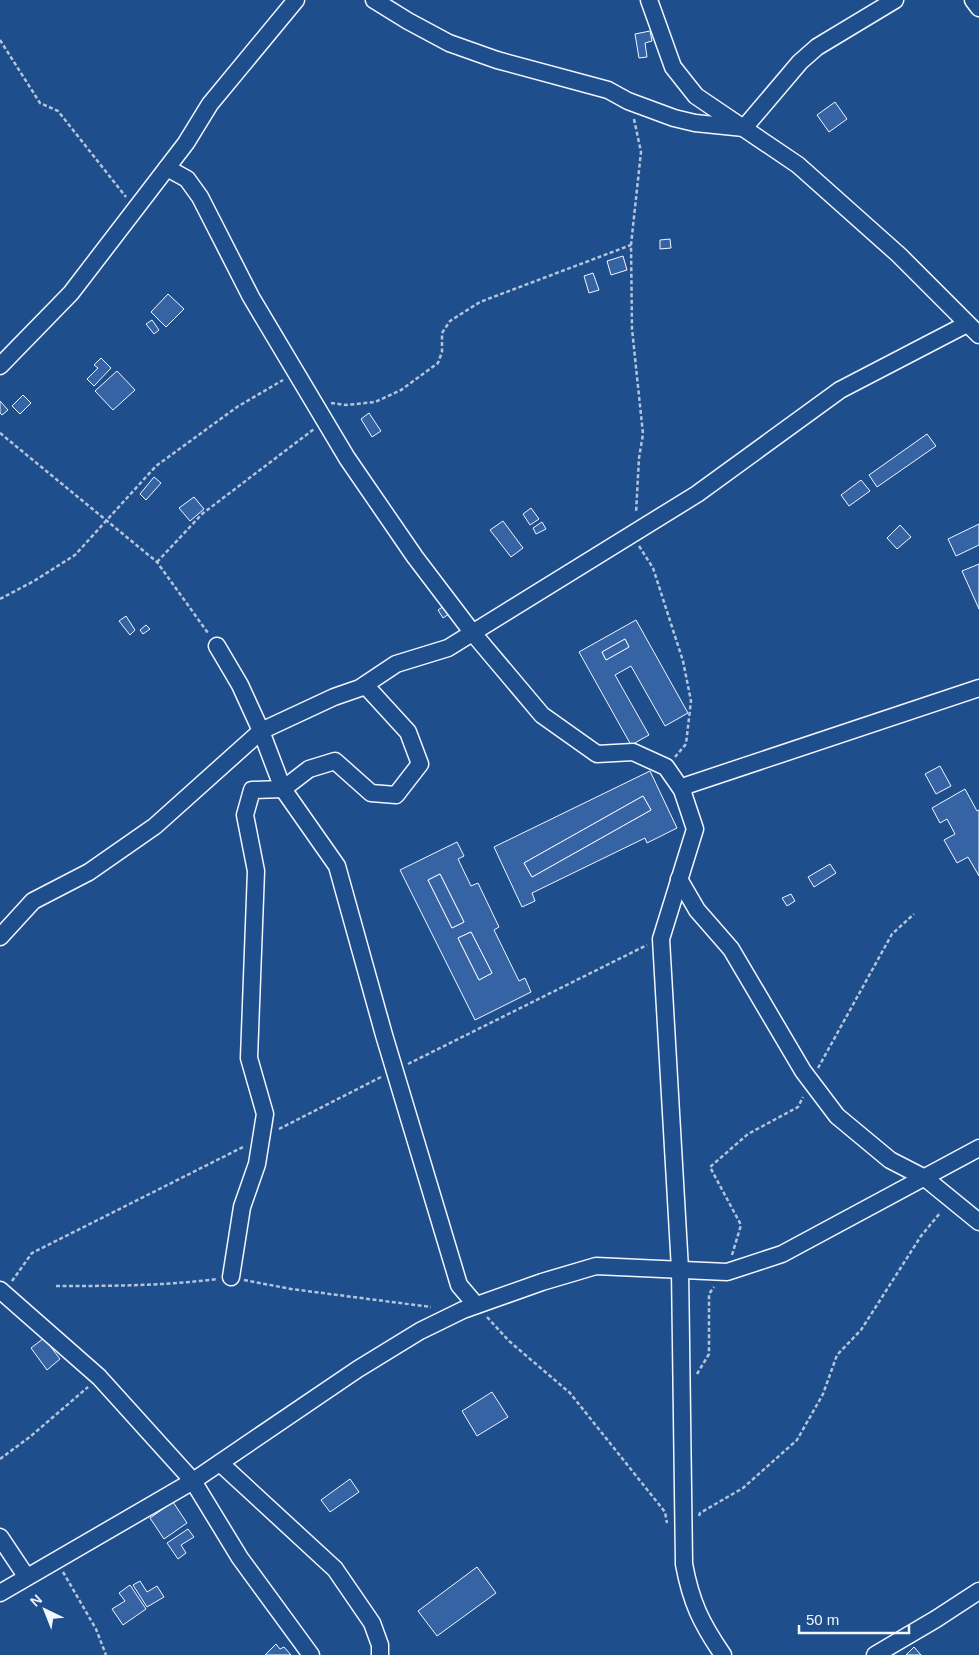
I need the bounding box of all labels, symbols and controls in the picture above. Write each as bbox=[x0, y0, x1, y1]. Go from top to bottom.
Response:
north arrow bbox=[20, 1585, 70, 1635]
text: N bbox=[27, 1591, 45, 1610]
scale bar bbox=[799, 1602, 909, 1634]
text: 50 m bbox=[806, 1611, 839, 1628]

